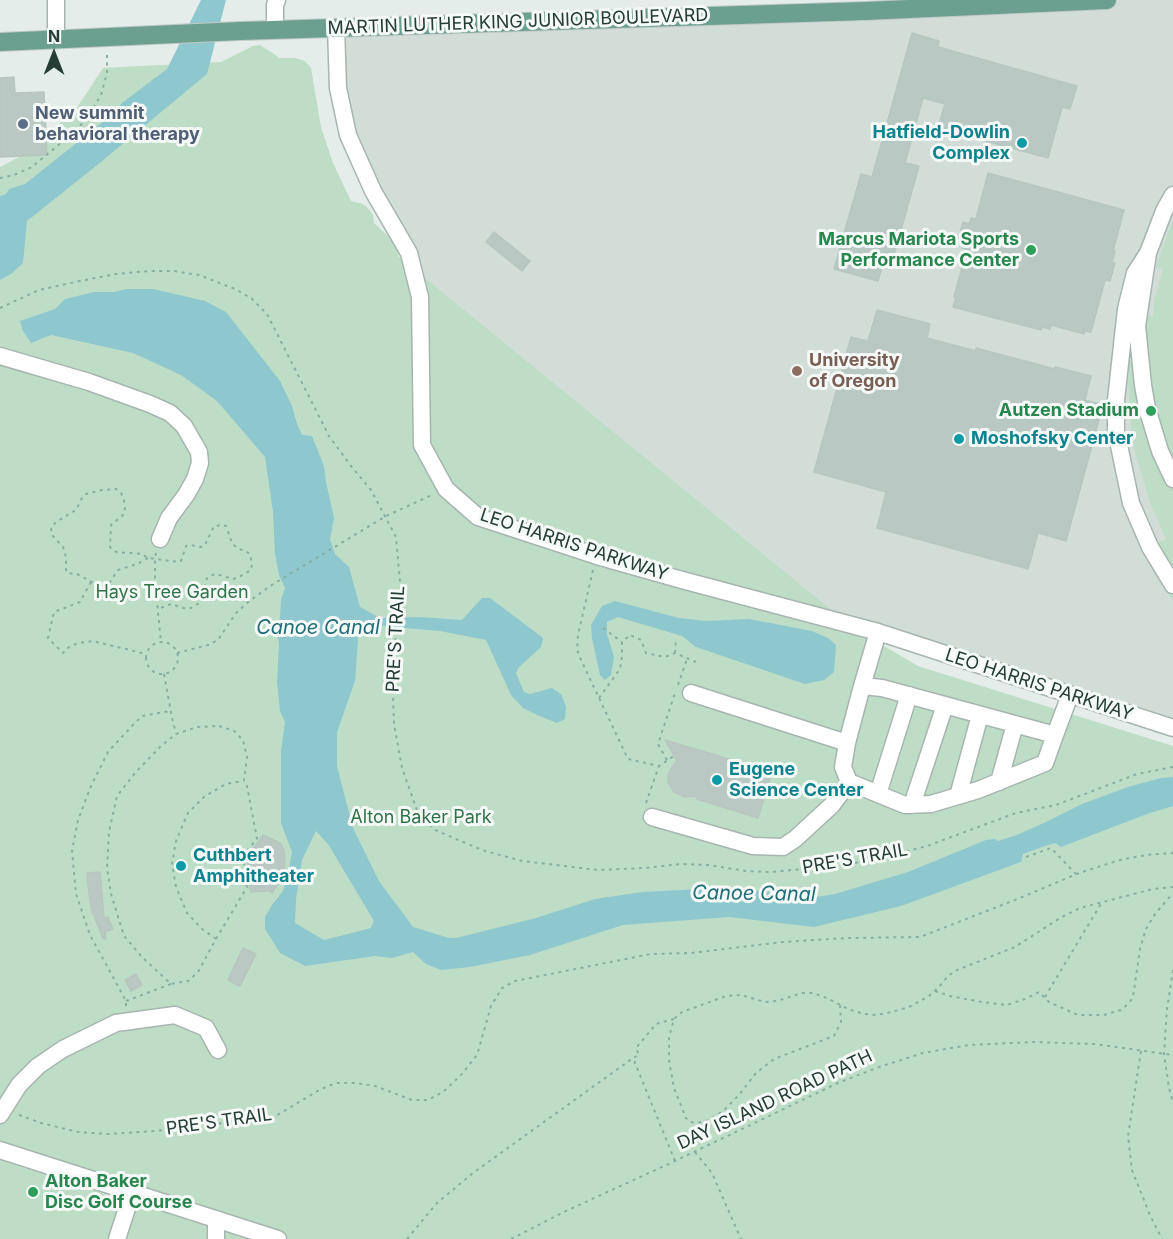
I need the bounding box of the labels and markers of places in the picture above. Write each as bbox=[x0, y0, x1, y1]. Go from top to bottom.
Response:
place label: New summit behavioral therapy bbox=[35, 103, 200, 146]
marker: New summit behavioral therapy bbox=[16, 117, 30, 131]
place label: Hatfield-Dowlin Complex bbox=[872, 122, 1010, 164]
marker: Hatfield-Dowlin Complex bbox=[1015, 136, 1029, 150]
place label: Marcus Mariota Sports Performance Center bbox=[818, 229, 1019, 272]
marker: Marcus Mariota Sports Performance Center bbox=[1024, 243, 1038, 257]
place label: University of Oregon bbox=[809, 350, 900, 392]
marker: University of Oregon bbox=[790, 364, 804, 378]
place label: Autzen Stadium bbox=[999, 400, 1139, 422]
marker: Autzen Stadium bbox=[1144, 404, 1158, 418]
place label: Moshofsky Center bbox=[971, 428, 1133, 450]
marker: Moshofsky Center bbox=[952, 432, 966, 446]
place label: Eugene Science Center bbox=[729, 759, 863, 802]
marker: Eugene Science Center bbox=[710, 773, 724, 787]
place label: Cuthbert Amphitheater bbox=[193, 845, 314, 888]
marker: Cuthbert Amphitheater bbox=[174, 859, 188, 873]
place label: Alton Baker Disc Golf Course bbox=[45, 1171, 192, 1214]
marker: Alton Baker Disc Golf Course bbox=[26, 1185, 40, 1199]

